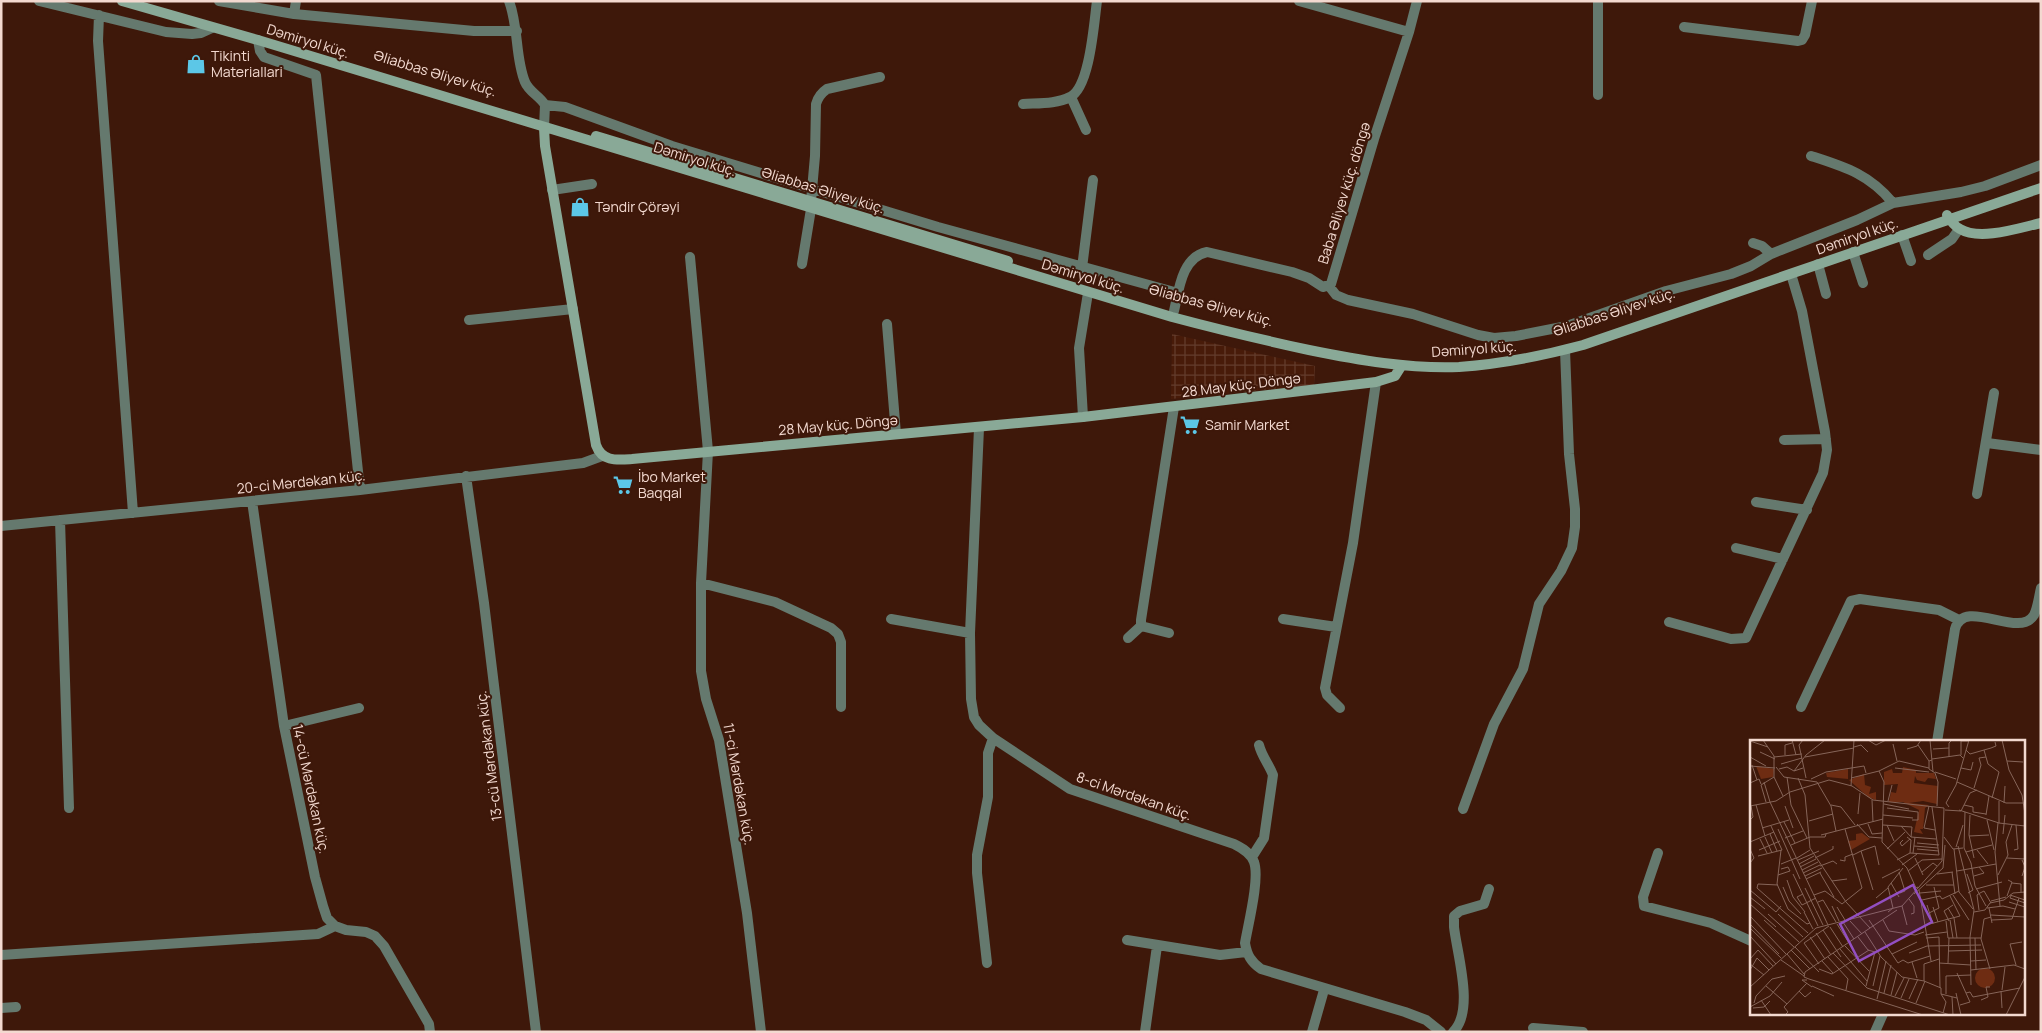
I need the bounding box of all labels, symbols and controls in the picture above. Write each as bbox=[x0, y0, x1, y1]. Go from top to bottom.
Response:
street label: Dəmiryol küç. bbox=[265, 19, 352, 62]
street label: Əliabbas Əliyev küç. bbox=[371, 45, 499, 100]
place label: Tikinti Materiallari bbox=[211, 46, 283, 81]
shop icon: Tikinti Materiallari bbox=[185, 53, 207, 75]
street label: Baba Əliyev küç. döngə bbox=[1313, 119, 1374, 266]
street label: Dəmiryol küç. bbox=[652, 137, 739, 180]
street label: Əliabbas Əliyev küç. bbox=[759, 162, 887, 217]
shop icon: Təndir Çörəyi bbox=[569, 196, 591, 218]
place label: Təndir Çörəyi bbox=[595, 197, 680, 216]
street label: Dəmiryol küç. bbox=[1813, 213, 1900, 258]
street label: Dəmiryol küç. bbox=[1040, 254, 1127, 297]
street label: Əliabbas Əliyev küç. bbox=[1147, 279, 1275, 330]
street label: Əliabbas Əliyev küç. bbox=[1550, 283, 1677, 340]
street label: Dəmiryol küç. bbox=[1431, 336, 1517, 361]
street label: 28 May küç. Döngə bbox=[1180, 368, 1302, 401]
street label: 28 May küç. Döngə bbox=[777, 410, 898, 439]
supermarket icon: Samir Market bbox=[1179, 414, 1201, 436]
place label: Samir Market bbox=[1205, 415, 1290, 434]
street label: 20-ci Mərdəkan küç. bbox=[236, 465, 366, 498]
place label: İbo Market Baqqal bbox=[638, 467, 706, 502]
supermarket icon: İbo Market Baqqal bbox=[612, 474, 634, 496]
street label: 13-cü Mərdəkan küç. bbox=[471, 690, 506, 822]
street label: 11-ci Mərdəkan küç. bbox=[719, 721, 760, 847]
street label: 14-cü Mərdəkan küç. bbox=[288, 722, 334, 855]
inset map bbox=[1750, 740, 2024, 1016]
street label: 8-ci Mərdəkan küç. bbox=[1074, 767, 1194, 824]

